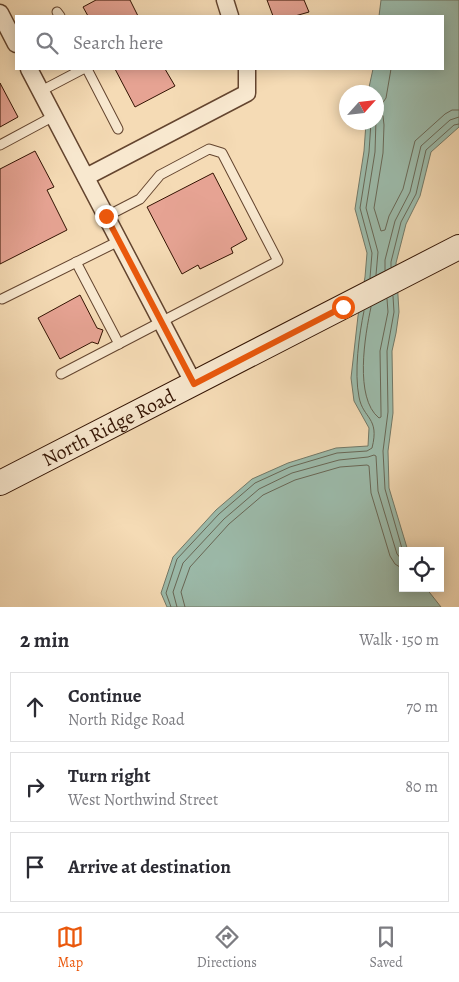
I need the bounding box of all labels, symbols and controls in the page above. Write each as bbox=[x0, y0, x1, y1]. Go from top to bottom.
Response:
search box bbox=[15, 15, 444, 70]
icon: search bbox=[33, 29, 61, 57]
text: Search here bbox=[73, 30, 163, 56]
north arrow bbox=[339, 85, 384, 130]
route end bbox=[95, 205, 118, 228]
route start bbox=[332, 296, 355, 319]
street label: North Ridge Road bbox=[37, 382, 180, 473]
map controls bbox=[399, 547, 444, 592]
button: locate bbox=[399, 547, 444, 592]
text: 2 min bbox=[20, 626, 69, 654]
text: Walk · 150 m bbox=[359, 629, 439, 651]
text: Continue bbox=[68, 683, 142, 709]
icon: ahead bbox=[21, 693, 49, 721]
text: 70 m bbox=[406, 696, 438, 718]
text: North Ridge Road bbox=[68, 709, 185, 731]
text: Turn right bbox=[68, 763, 150, 789]
icon: right bbox=[21, 773, 49, 801]
text: 80 m bbox=[405, 776, 438, 798]
text: West Northwind Street bbox=[68, 789, 218, 811]
icon: arrive bbox=[21, 853, 49, 881]
text: Arrive at destination bbox=[68, 854, 231, 880]
tab: Map bbox=[56, 923, 84, 972]
tab: Directions bbox=[197, 923, 257, 972]
tab: Saved bbox=[370, 923, 403, 972]

